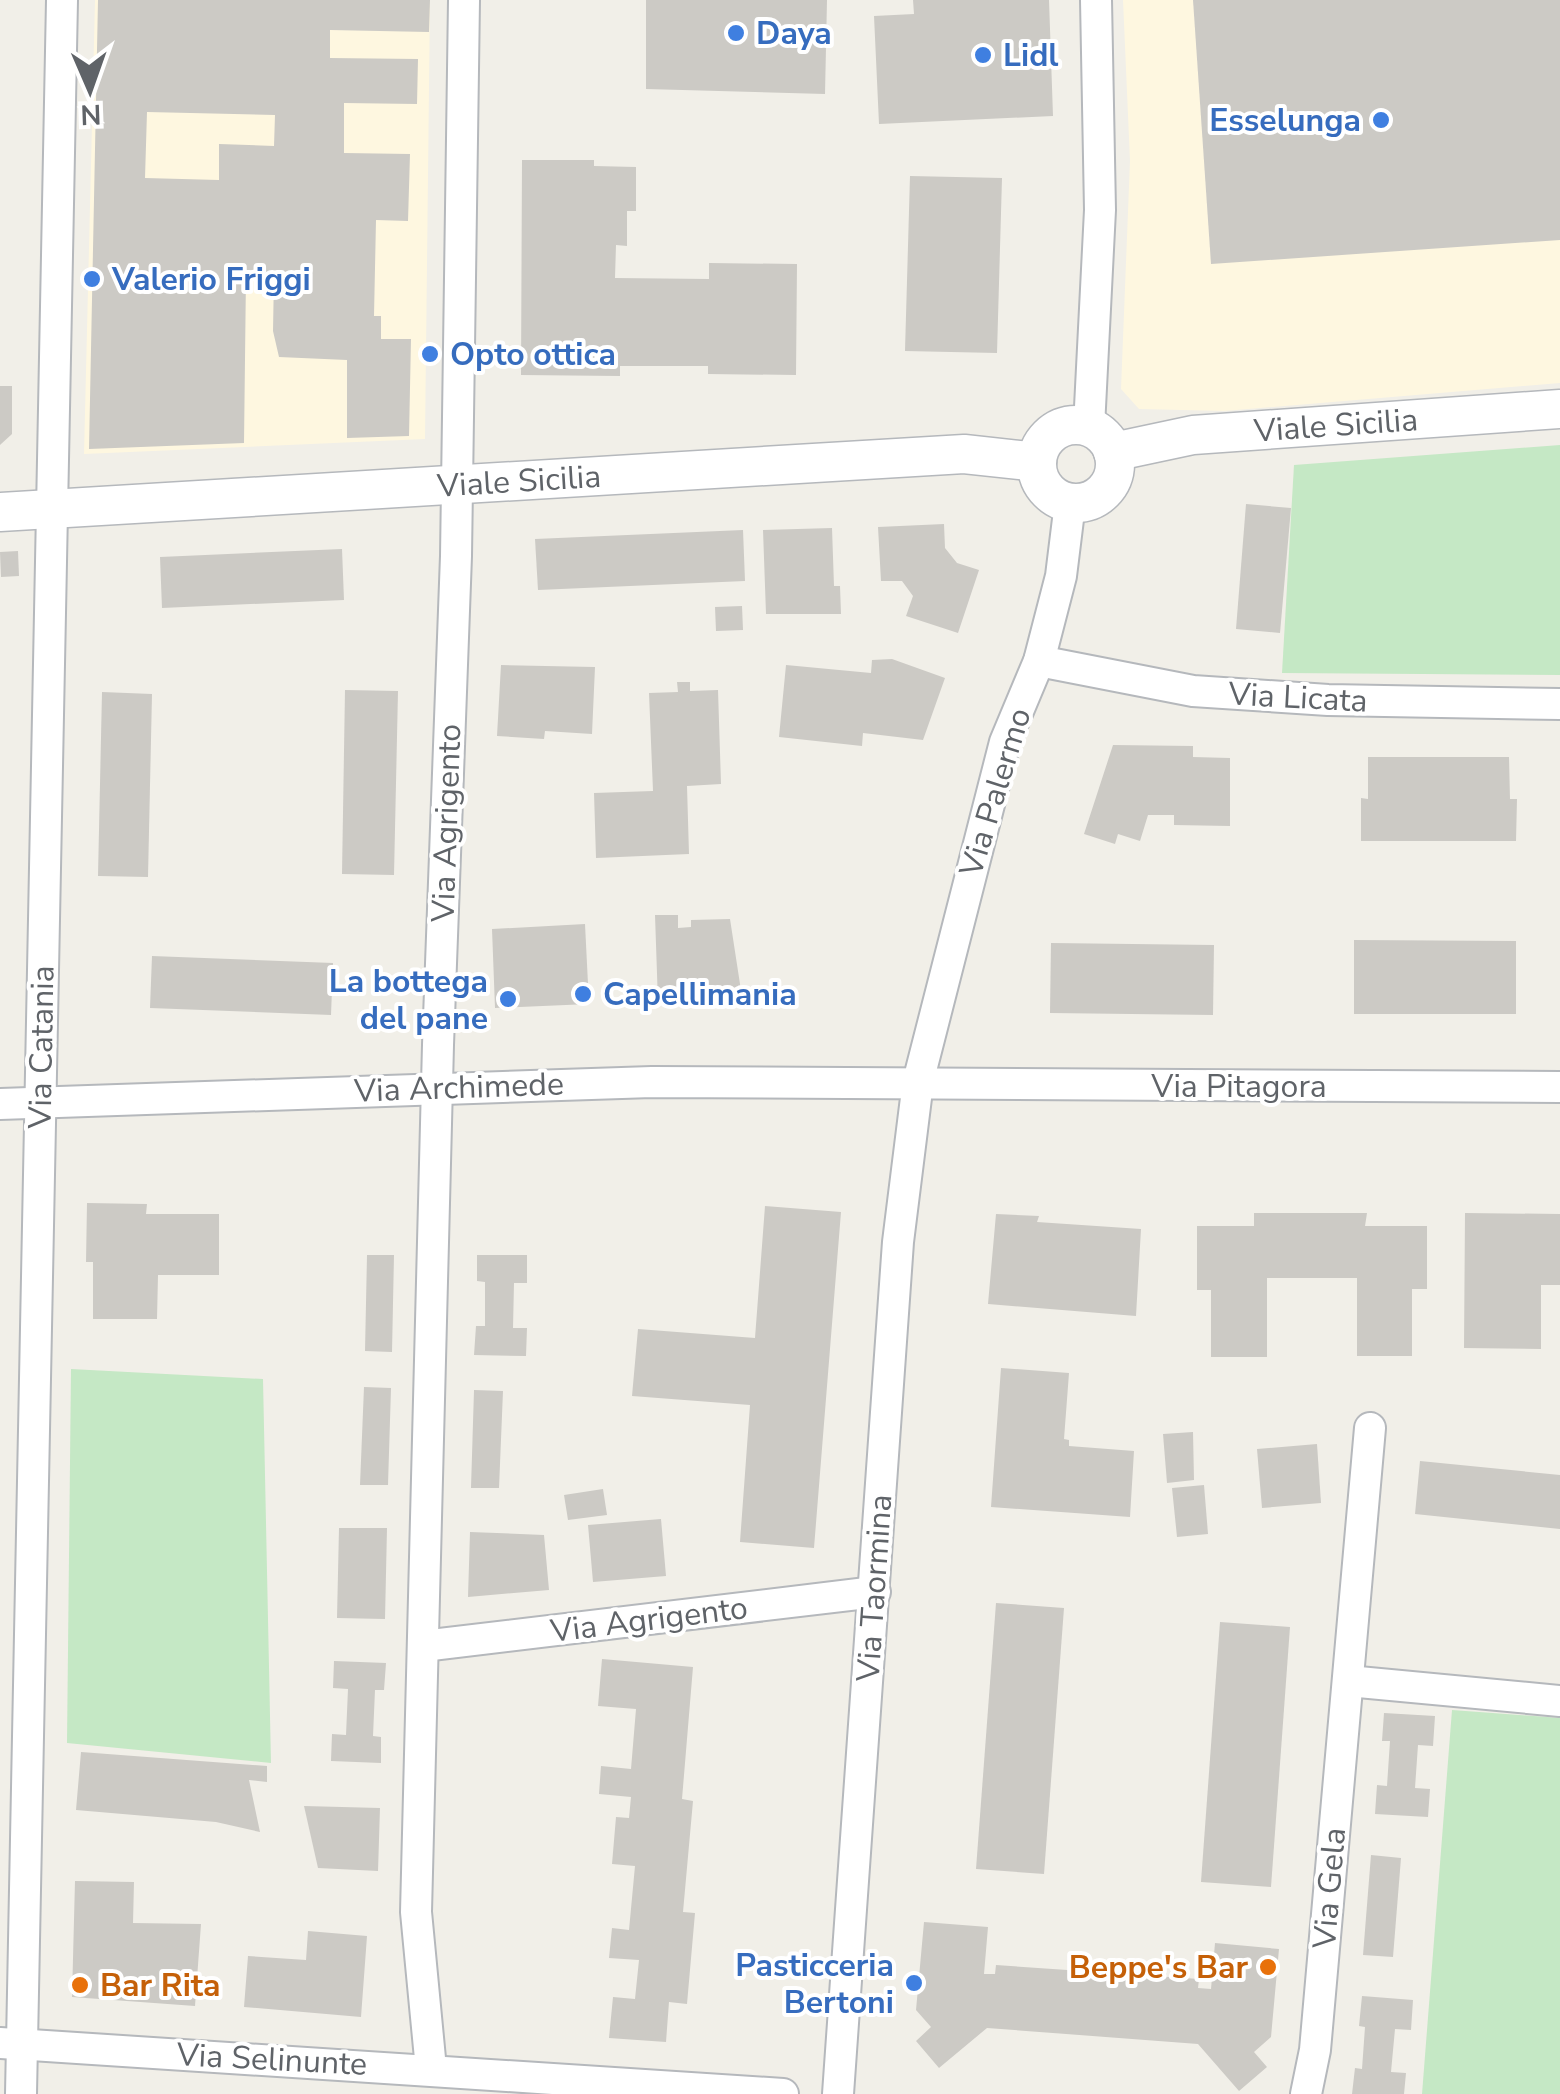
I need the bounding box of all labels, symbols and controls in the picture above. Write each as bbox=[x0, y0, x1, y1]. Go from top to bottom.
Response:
place label: Daya bbox=[756, 12, 832, 55]
marker: Daya bbox=[725, 22, 747, 44]
place label: Lidl bbox=[1003, 34, 1059, 77]
north arrow bbox=[40, 40, 140, 140]
marker: Lidl bbox=[972, 44, 994, 66]
text: N bbox=[80, 95, 102, 133]
place label: Esselunga bbox=[1209, 99, 1361, 142]
marker: Esselunga bbox=[1370, 109, 1392, 131]
place label: Valerio Friggi bbox=[111, 258, 311, 301]
marker: Valerio Friggi bbox=[81, 268, 103, 290]
place label: Opto ottica bbox=[450, 333, 616, 376]
marker: Opto ottica bbox=[419, 343, 441, 365]
street label: Viale Sicilia bbox=[1251, 398, 1419, 453]
street label: Viale Sicilia bbox=[435, 455, 602, 508]
street label: Via Licata bbox=[1226, 672, 1369, 723]
street label: Via Palermo bbox=[949, 703, 1041, 883]
street label: Via Agrigento bbox=[422, 723, 471, 924]
place label: La bottega del pane bbox=[329, 960, 488, 1040]
street label: Via Catania bbox=[19, 965, 64, 1130]
place label: Capellimania bbox=[603, 973, 797, 1016]
marker: Capellimania bbox=[572, 983, 594, 1005]
marker: La bottega del pane bbox=[497, 988, 519, 1010]
street label: Via Archimede bbox=[352, 1062, 565, 1113]
street label: Via Pitagora bbox=[1150, 1065, 1327, 1108]
street label: Via Taormina bbox=[846, 1493, 902, 1684]
street label: Via Agrigento bbox=[547, 1586, 750, 1653]
street label: Via Gela bbox=[1303, 1826, 1356, 1951]
place label: Pasticceria Bertoni bbox=[735, 1944, 894, 2024]
place label: Beppe's Bar bbox=[1069, 1946, 1248, 1989]
marker: Beppe's Bar bbox=[1257, 1956, 1279, 1978]
place label: Bar Rita bbox=[100, 1964, 221, 2007]
marker: Pasticceria Bertoni bbox=[903, 1972, 925, 1994]
marker: Bar Rita bbox=[69, 1974, 91, 1996]
street label: Via Selinunte bbox=[175, 2033, 368, 2086]

